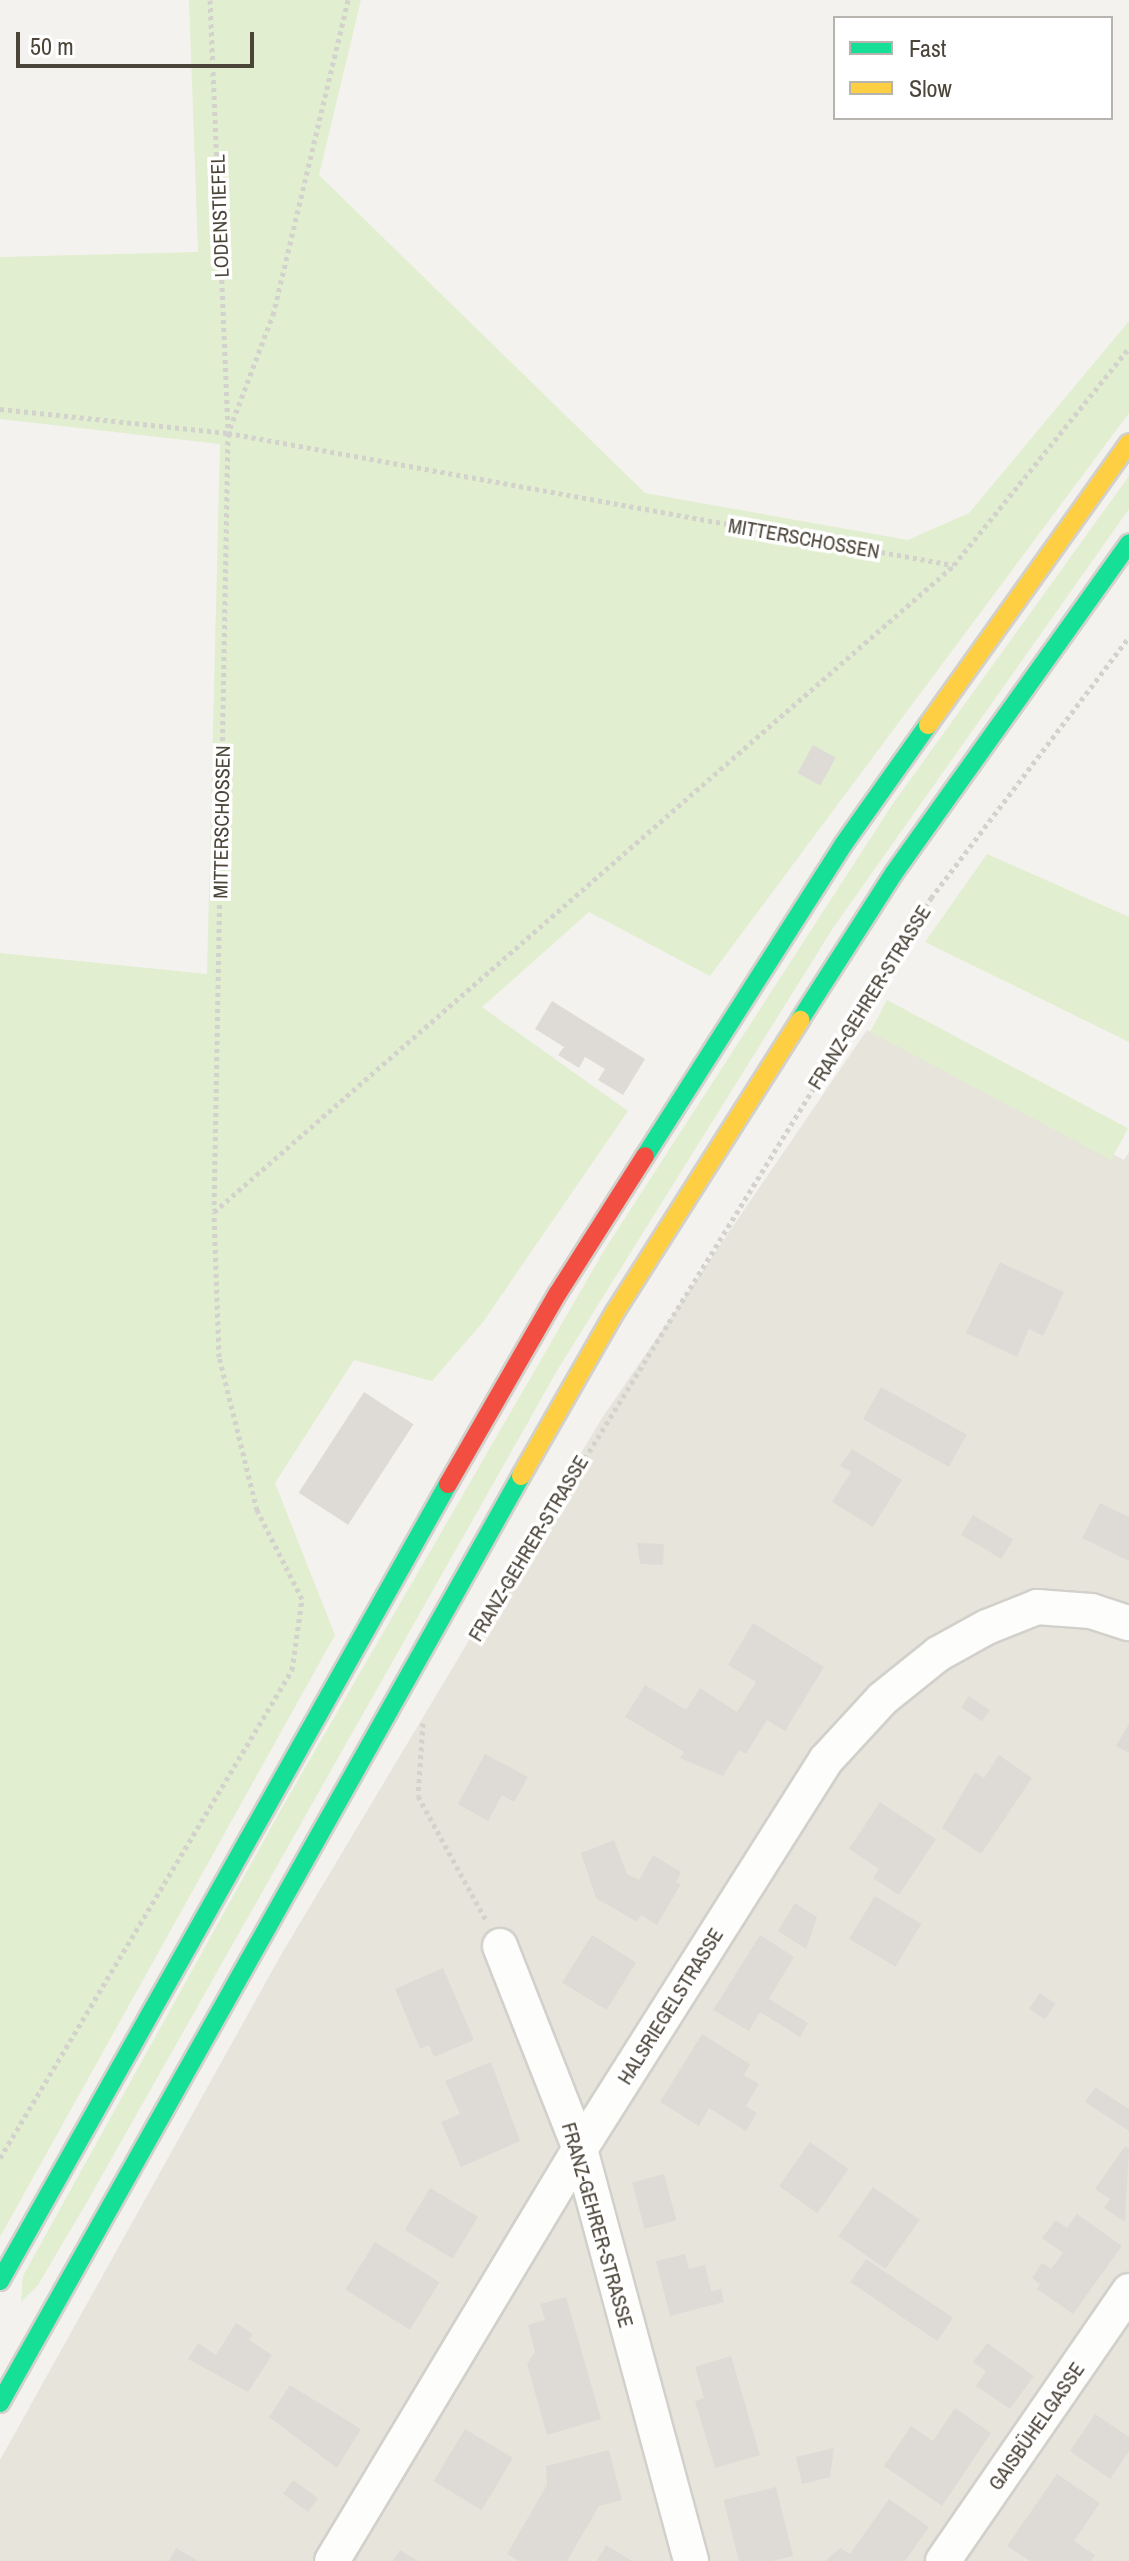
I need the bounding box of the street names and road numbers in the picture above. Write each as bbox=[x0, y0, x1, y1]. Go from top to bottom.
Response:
street label: LODENSTIEFEL bbox=[205, 154, 233, 278]
street label: MITTERSCHOSSEN bbox=[727, 513, 881, 563]
street label: MITTERSCHOSSEN bbox=[208, 745, 234, 899]
street label: FRANZ-GEHRER-STRASSE bbox=[803, 901, 935, 1093]
street label: FRANZ-GEHRER-STRASSE bbox=[463, 1451, 593, 1645]
street label: HALSRIEGELSTRASSE bbox=[612, 1924, 728, 2088]
street label: FRANZ-GEHRER-STRASSE bbox=[557, 2120, 639, 2330]
street label: GAISBÜHELGASSE bbox=[983, 2358, 1089, 2494]

